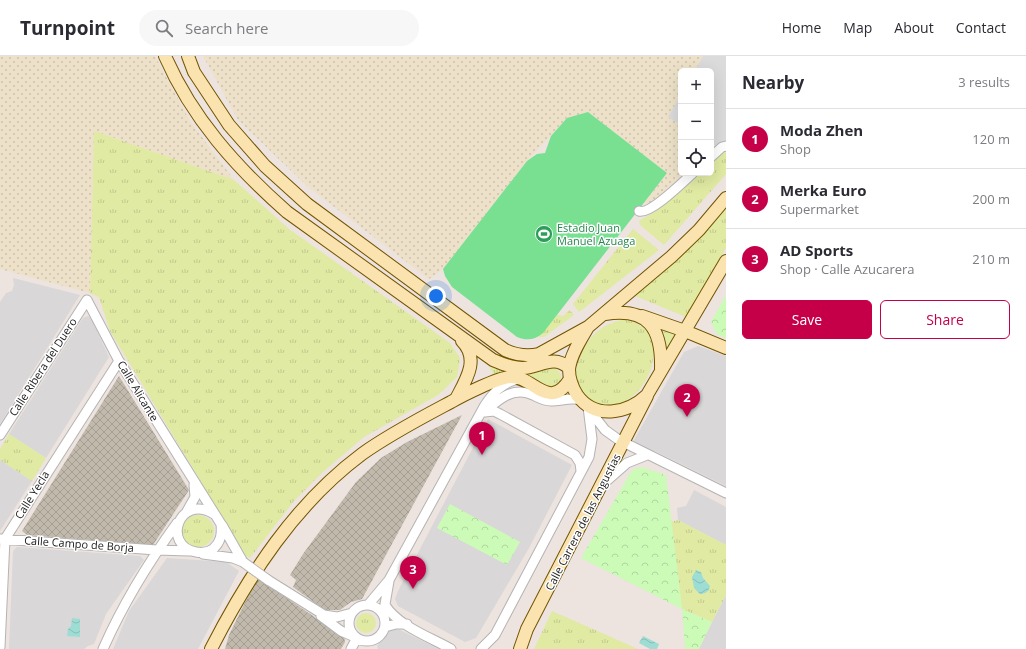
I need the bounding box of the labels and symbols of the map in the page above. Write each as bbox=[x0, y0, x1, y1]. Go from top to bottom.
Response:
place label: Estadio Juan Manuel Azuaga bbox=[557, 220, 635, 248]
sports icon: Estadio Juan Manuel Azuaga bbox=[534, 224, 554, 244]
your location bbox=[426, 286, 446, 306]
street label: Calle Ribera del Duero bbox=[5, 314, 80, 419]
street label: Calle Alicante bbox=[114, 358, 162, 424]
pin: 2 bbox=[674, 384, 700, 417]
pin: 1 bbox=[469, 422, 495, 455]
street label: Calle Carrera de las Angustias bbox=[541, 451, 624, 593]
street label: Calle Yecla bbox=[11, 468, 52, 522]
street label: Calle Campo de Borja bbox=[24, 532, 134, 555]
pin: 3 bbox=[400, 556, 426, 589]

